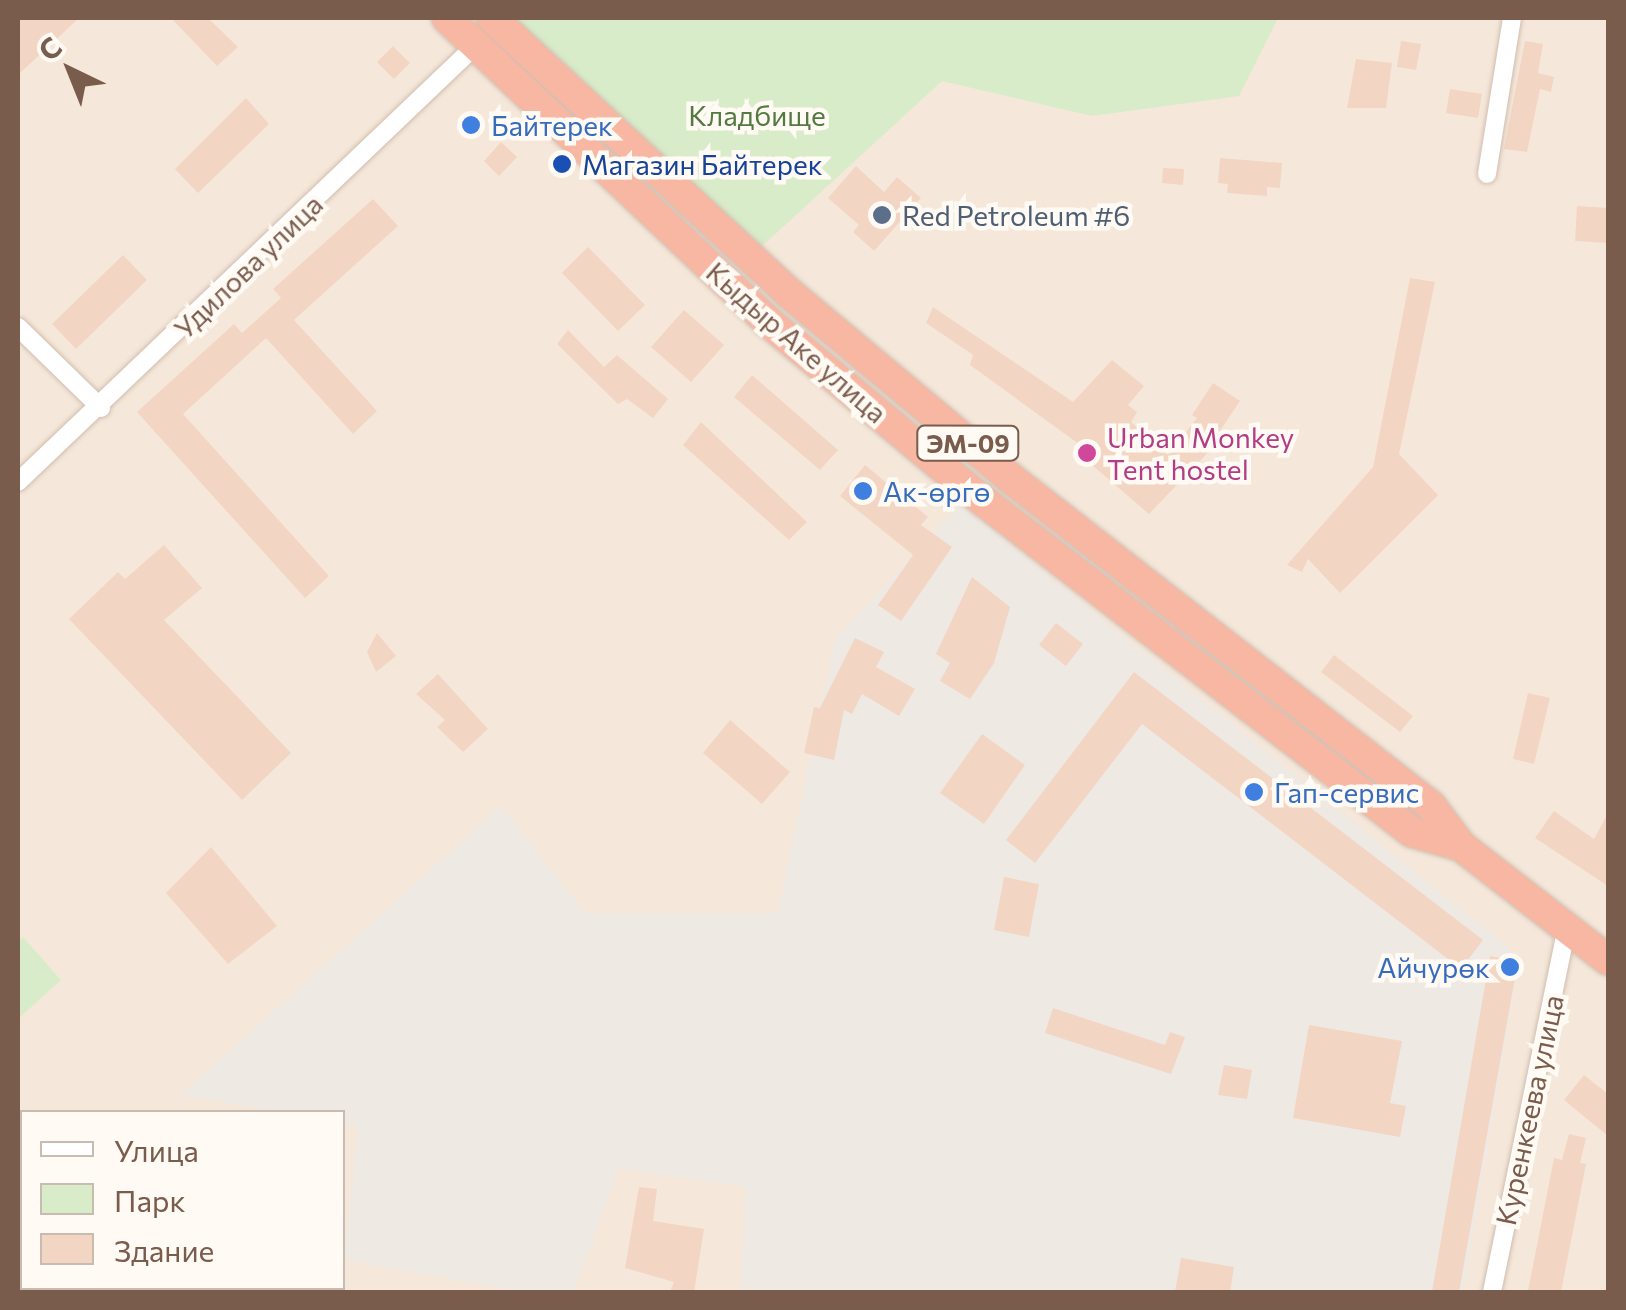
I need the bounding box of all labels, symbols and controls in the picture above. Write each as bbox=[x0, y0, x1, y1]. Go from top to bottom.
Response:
north arrow bbox=[20, 20, 120, 120]
text: С bbox=[31, 29, 68, 67]
park label: Кладбище bbox=[688, 98, 826, 132]
place label: Байтерек bbox=[491, 108, 613, 142]
marker: Байтерек bbox=[460, 114, 482, 136]
place label: Магазин Байтерек bbox=[582, 147, 823, 181]
marker: Магазин Байтерек bbox=[551, 153, 573, 175]
street label: Удилова улица bbox=[167, 187, 329, 345]
place label: Red Petroleum #6 bbox=[902, 198, 1130, 232]
marker: Red Petroleum #6 bbox=[871, 204, 893, 226]
street label: Кыдыр Аке улица bbox=[700, 255, 894, 429]
place label: Urban Monkey Tent hostel bbox=[1107, 420, 1294, 486]
road number: ЭМ-09 bbox=[916, 423, 1020, 463]
marker: Urban Monkey Tent hostel bbox=[1076, 442, 1098, 464]
place label: Ак-өргө bbox=[883, 474, 990, 508]
marker: Ак-өргө bbox=[852, 480, 874, 502]
place label: Гап-сервис bbox=[1274, 775, 1419, 809]
marker: Гап-сервис bbox=[1243, 781, 1265, 803]
place label: Айчурөк bbox=[1377, 950, 1490, 984]
marker: Айчурөк bbox=[1499, 956, 1521, 978]
street label: Куренкеева улица bbox=[1488, 992, 1570, 1228]
legend bbox=[20, 1110, 345, 1290]
text: Улица bbox=[114, 1131, 199, 1168]
text: Парк bbox=[114, 1181, 186, 1218]
text: Здание bbox=[114, 1231, 214, 1268]

